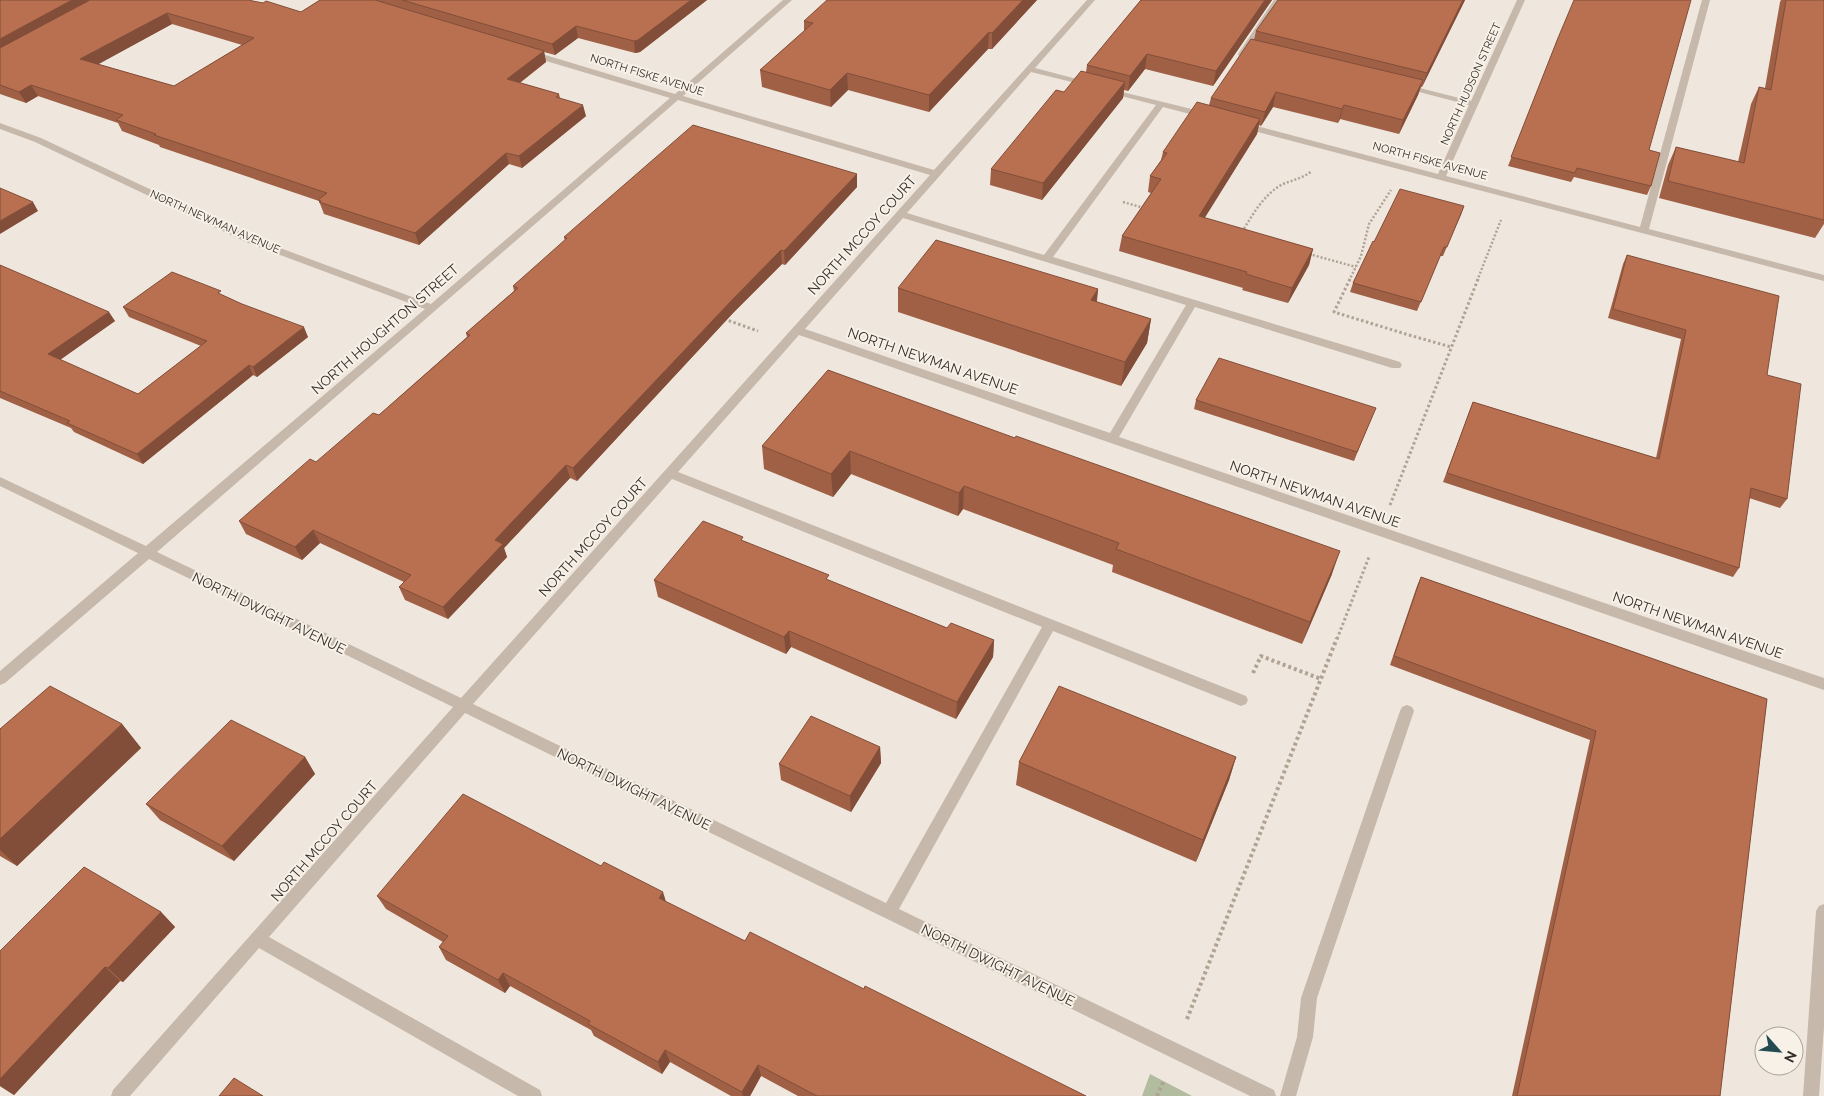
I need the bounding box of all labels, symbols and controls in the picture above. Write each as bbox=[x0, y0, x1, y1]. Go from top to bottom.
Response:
street label: NORTH HUDSON STREET bbox=[1438, 20, 1504, 147]
street label: NORTH FISKE AVENUE bbox=[589, 52, 706, 99]
street label: NORTH FISKE AVENUE bbox=[1371, 139, 1489, 183]
street label: NORTH MCCOY COURT bbox=[804, 172, 920, 298]
street label: NORTH NEWMAN AVENUE bbox=[148, 187, 282, 257]
street label: NORTH HOUGHTON STREET bbox=[308, 261, 462, 397]
street label: NORTH NEWMAN AVENUE bbox=[846, 324, 1020, 398]
street label: NORTH NEWMAN AVENUE bbox=[1228, 457, 1402, 531]
street label: NORTH MCCOY COURT bbox=[535, 474, 651, 600]
street label: NORTH DWIGHT AVENUE bbox=[190, 569, 348, 657]
street label: NORTH NEWMAN AVENUE bbox=[1611, 588, 1785, 662]
street label: NORTH DWIGHT AVENUE bbox=[555, 745, 713, 833]
street label: NORTH MCCOY COURT bbox=[267, 777, 381, 904]
street label: NORTH DWIGHT AVENUE bbox=[919, 921, 1077, 1009]
north arrow bbox=[1754, 1026, 1804, 1076]
text: N bbox=[1781, 1049, 1800, 1065]

